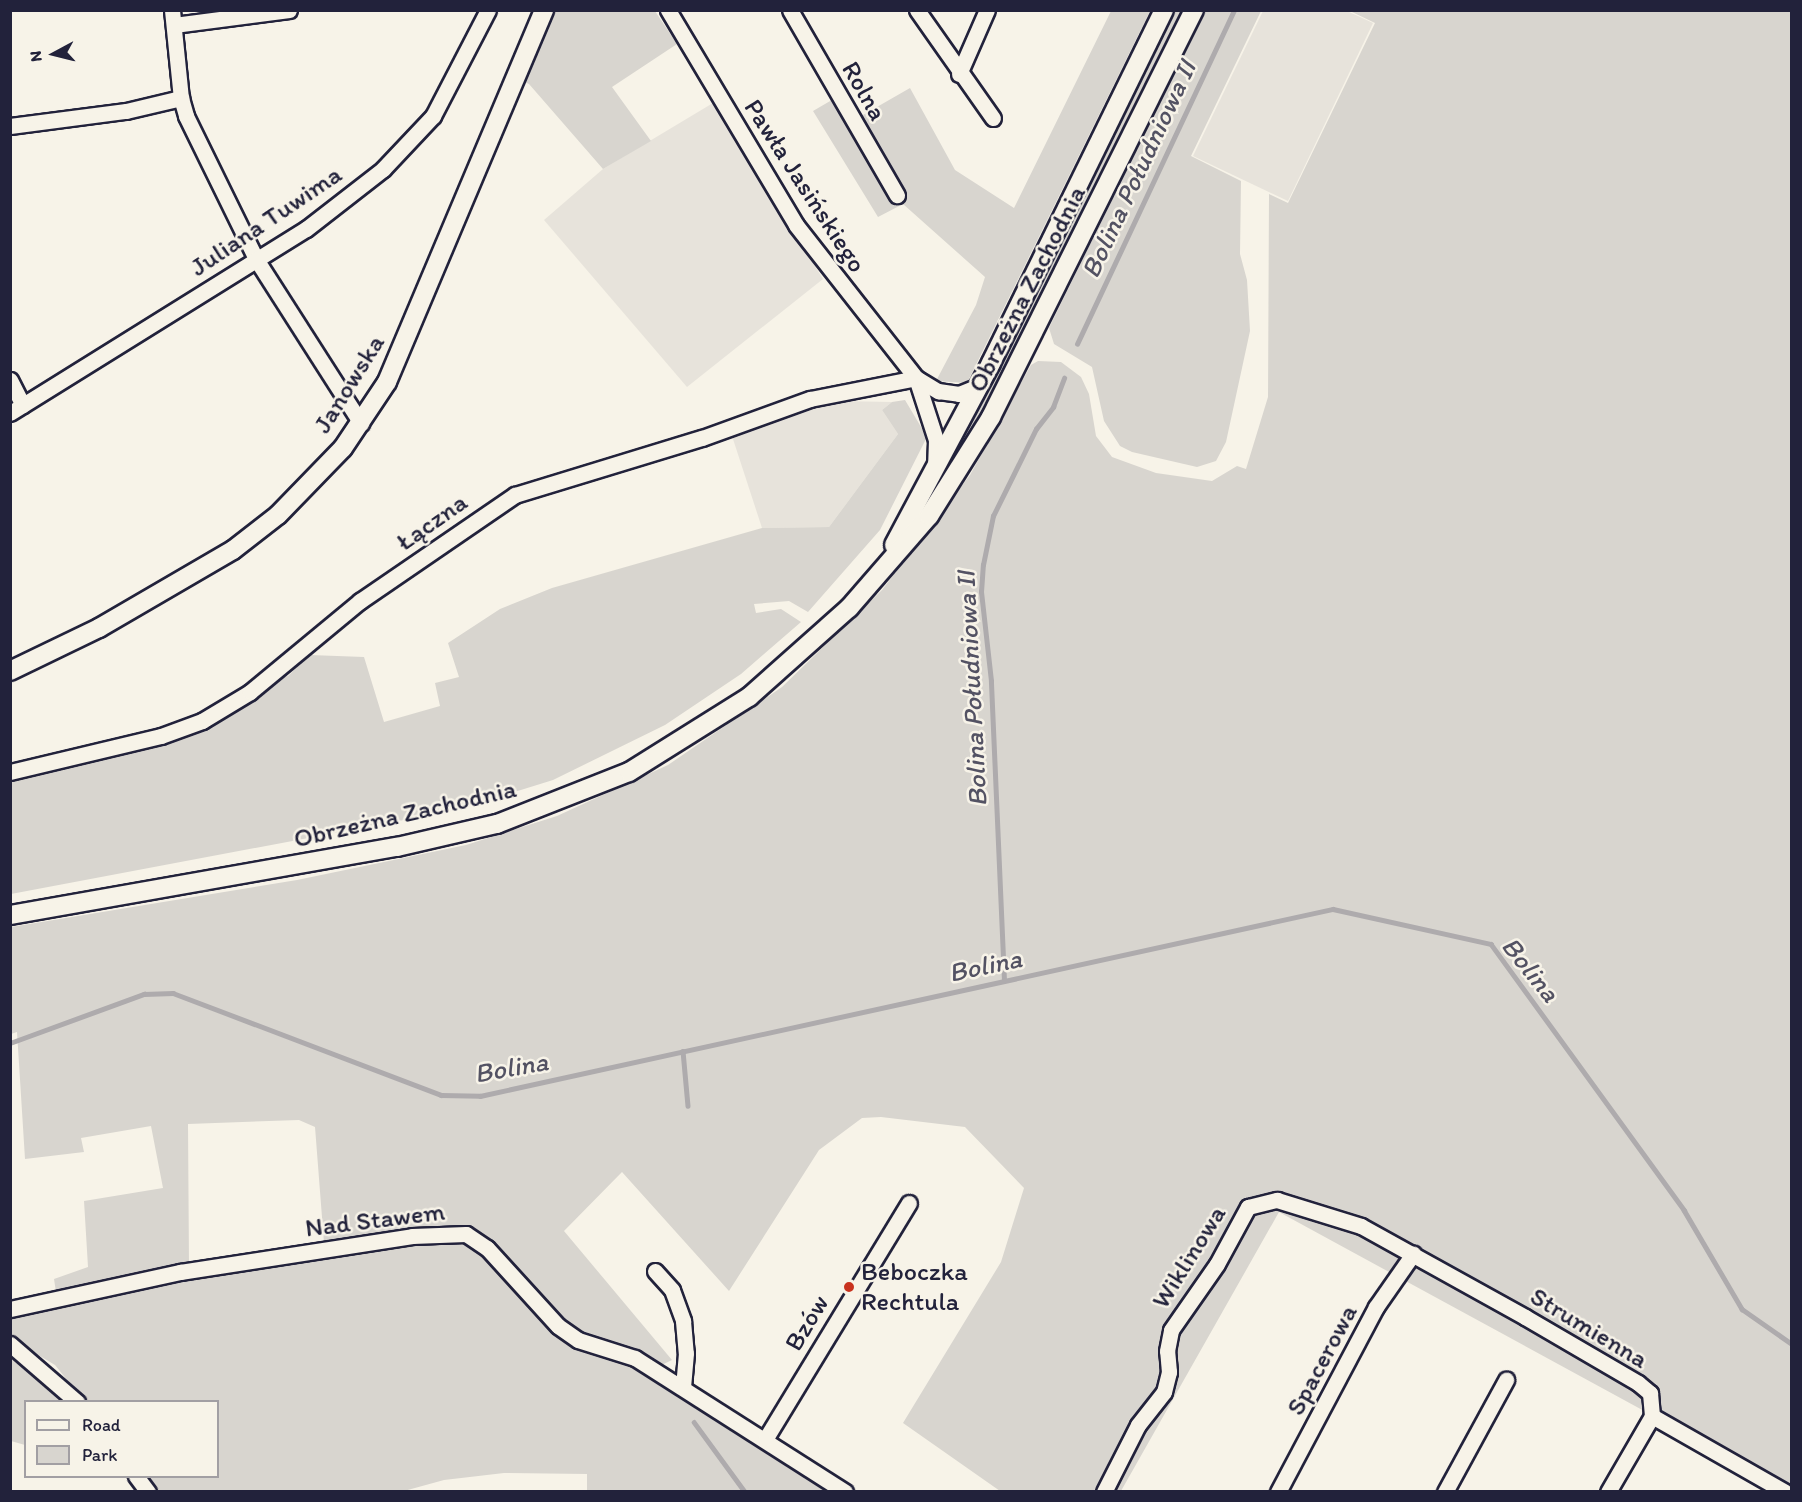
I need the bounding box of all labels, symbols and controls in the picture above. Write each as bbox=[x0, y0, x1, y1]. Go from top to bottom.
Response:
north arrow bbox=[24, 24, 84, 84]
text: N bbox=[26, 50, 46, 63]
water label: Bolina Południowa II bbox=[1073, 55, 1203, 283]
street label: Rolna bbox=[835, 56, 893, 126]
street label: Pawła Jasińskiego bbox=[737, 93, 873, 279]
street label: Juliana Tuwima bbox=[185, 160, 347, 282]
street label: Obrzeżna Zachodnia bbox=[961, 180, 1093, 398]
street label: Janowska bbox=[307, 329, 391, 439]
street label: Łączna bbox=[391, 486, 473, 558]
water label: Bolina Południowa II bbox=[949, 570, 993, 808]
street label: Obrzeżna Zachodnia bbox=[290, 773, 520, 855]
water label: Bolina bbox=[1495, 930, 1567, 1008]
water label: Bolina bbox=[945, 941, 1025, 989]
water label: Bolina bbox=[472, 1045, 550, 1089]
street label: Nad Stawem bbox=[303, 1196, 447, 1244]
street label: Wiklinowa bbox=[1145, 1200, 1233, 1314]
place label: Beboczka Rechtula bbox=[861, 1256, 968, 1318]
marker: Beboczka Rechtula bbox=[842, 1280, 856, 1294]
street label: Strumienna bbox=[1525, 1281, 1653, 1375]
street label: Bzów bbox=[778, 1289, 836, 1357]
street label: Spacerowa bbox=[1280, 1299, 1364, 1421]
legend bbox=[24, 1400, 219, 1478]
text: Road bbox=[82, 1414, 121, 1436]
text: Park bbox=[82, 1444, 117, 1466]

